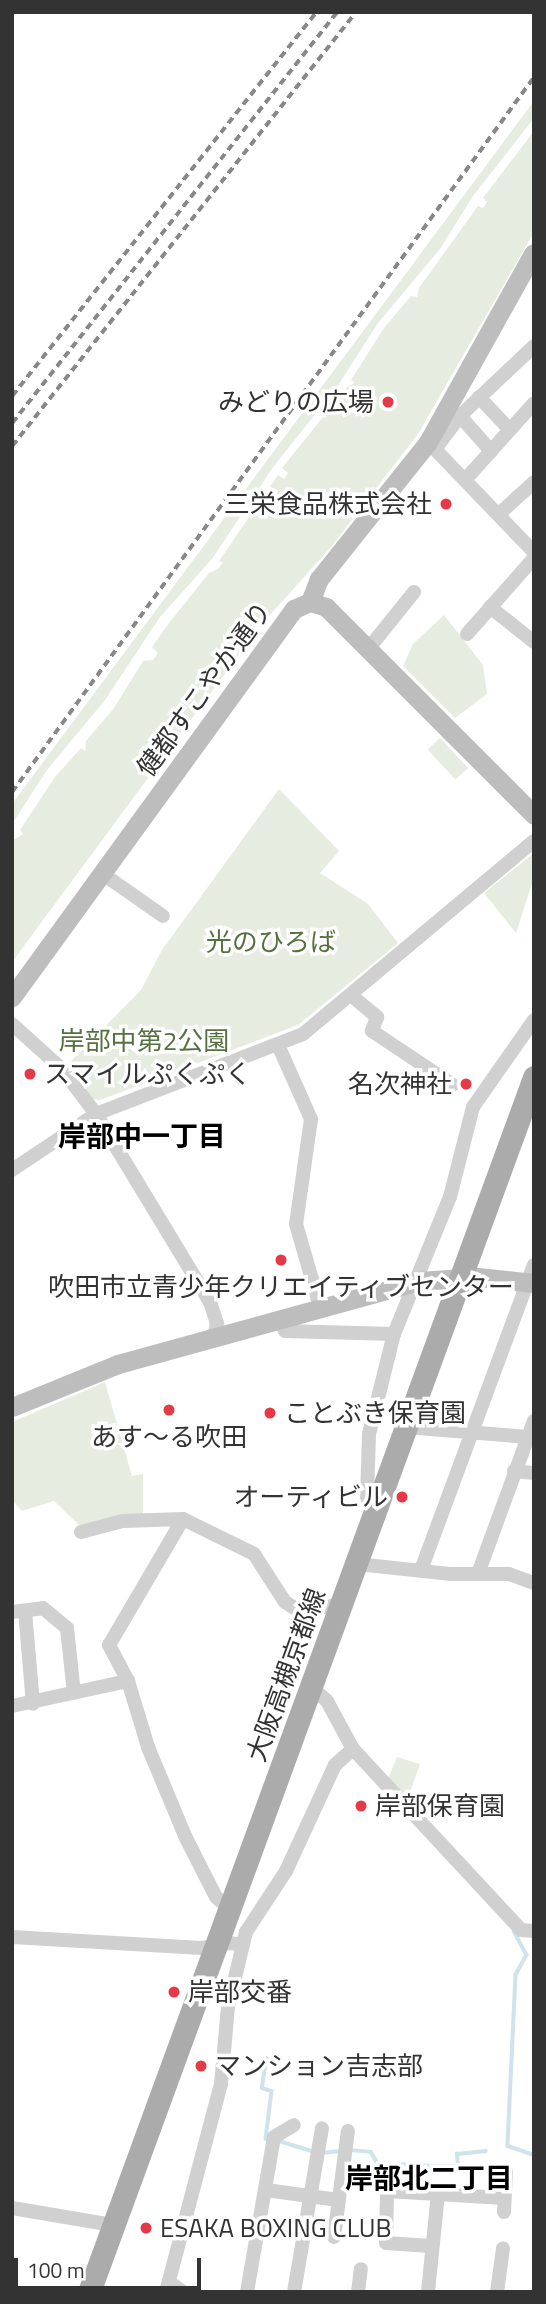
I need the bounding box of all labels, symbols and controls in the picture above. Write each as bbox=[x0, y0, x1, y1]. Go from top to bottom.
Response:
place label: みどりの広場 bbox=[218, 386, 374, 418]
marker: みどりの広場 bbox=[380, 394, 396, 410]
place label: 三栄食品株式会社 bbox=[224, 488, 432, 520]
marker: 三栄食品株式会社 bbox=[438, 496, 454, 512]
street label: 健都すこやか通り bbox=[130, 596, 278, 782]
park label: 光のひろば bbox=[206, 926, 336, 958]
park label: 岸部中第2公園 bbox=[59, 1025, 229, 1057]
place label: スマイルぷくぷく bbox=[44, 1058, 252, 1090]
marker: スマイルぷくぷく bbox=[22, 1066, 38, 1082]
place label: 名次神社 bbox=[348, 1068, 452, 1100]
marker: 名次神社 bbox=[458, 1076, 474, 1092]
district label: 岸部中一丁目 bbox=[58, 1119, 226, 1153]
marker: 吹田市立青少年クリエイティブセンター bbox=[273, 1252, 289, 1268]
place label: 吹田市立青少年クリエイティブセンター bbox=[47, 1271, 515, 1303]
place label: ことぶき保育園 bbox=[284, 1397, 466, 1429]
marker: あす～る吹田 bbox=[161, 1402, 177, 1418]
marker: ことぶき保育園 bbox=[262, 1405, 278, 1421]
place label: あす～る吹田 bbox=[91, 1421, 247, 1453]
place label: オーティビル bbox=[232, 1481, 388, 1513]
marker: オーティビル bbox=[394, 1489, 410, 1505]
street label: 大阪高槻京都線 bbox=[240, 1584, 332, 1766]
place label: 岸部保育園 bbox=[375, 1790, 505, 1822]
marker: 岸部保育園 bbox=[353, 1798, 369, 1814]
place label: 岸部交番 bbox=[188, 1976, 292, 2008]
marker: 岸部交番 bbox=[166, 1984, 182, 2000]
place label: マンション吉志部 bbox=[215, 2050, 423, 2082]
marker: マンション吉志部 bbox=[193, 2058, 209, 2074]
district label: 岸部北二丁目 bbox=[345, 2161, 513, 2195]
place label: ESAKA BOXING CLUB bbox=[160, 2212, 392, 2244]
marker: ESAKA BOXING CLUB bbox=[138, 2220, 154, 2236]
scale bar bbox=[18, 2244, 205, 2288]
text: 100 m bbox=[27, 2254, 84, 2286]

